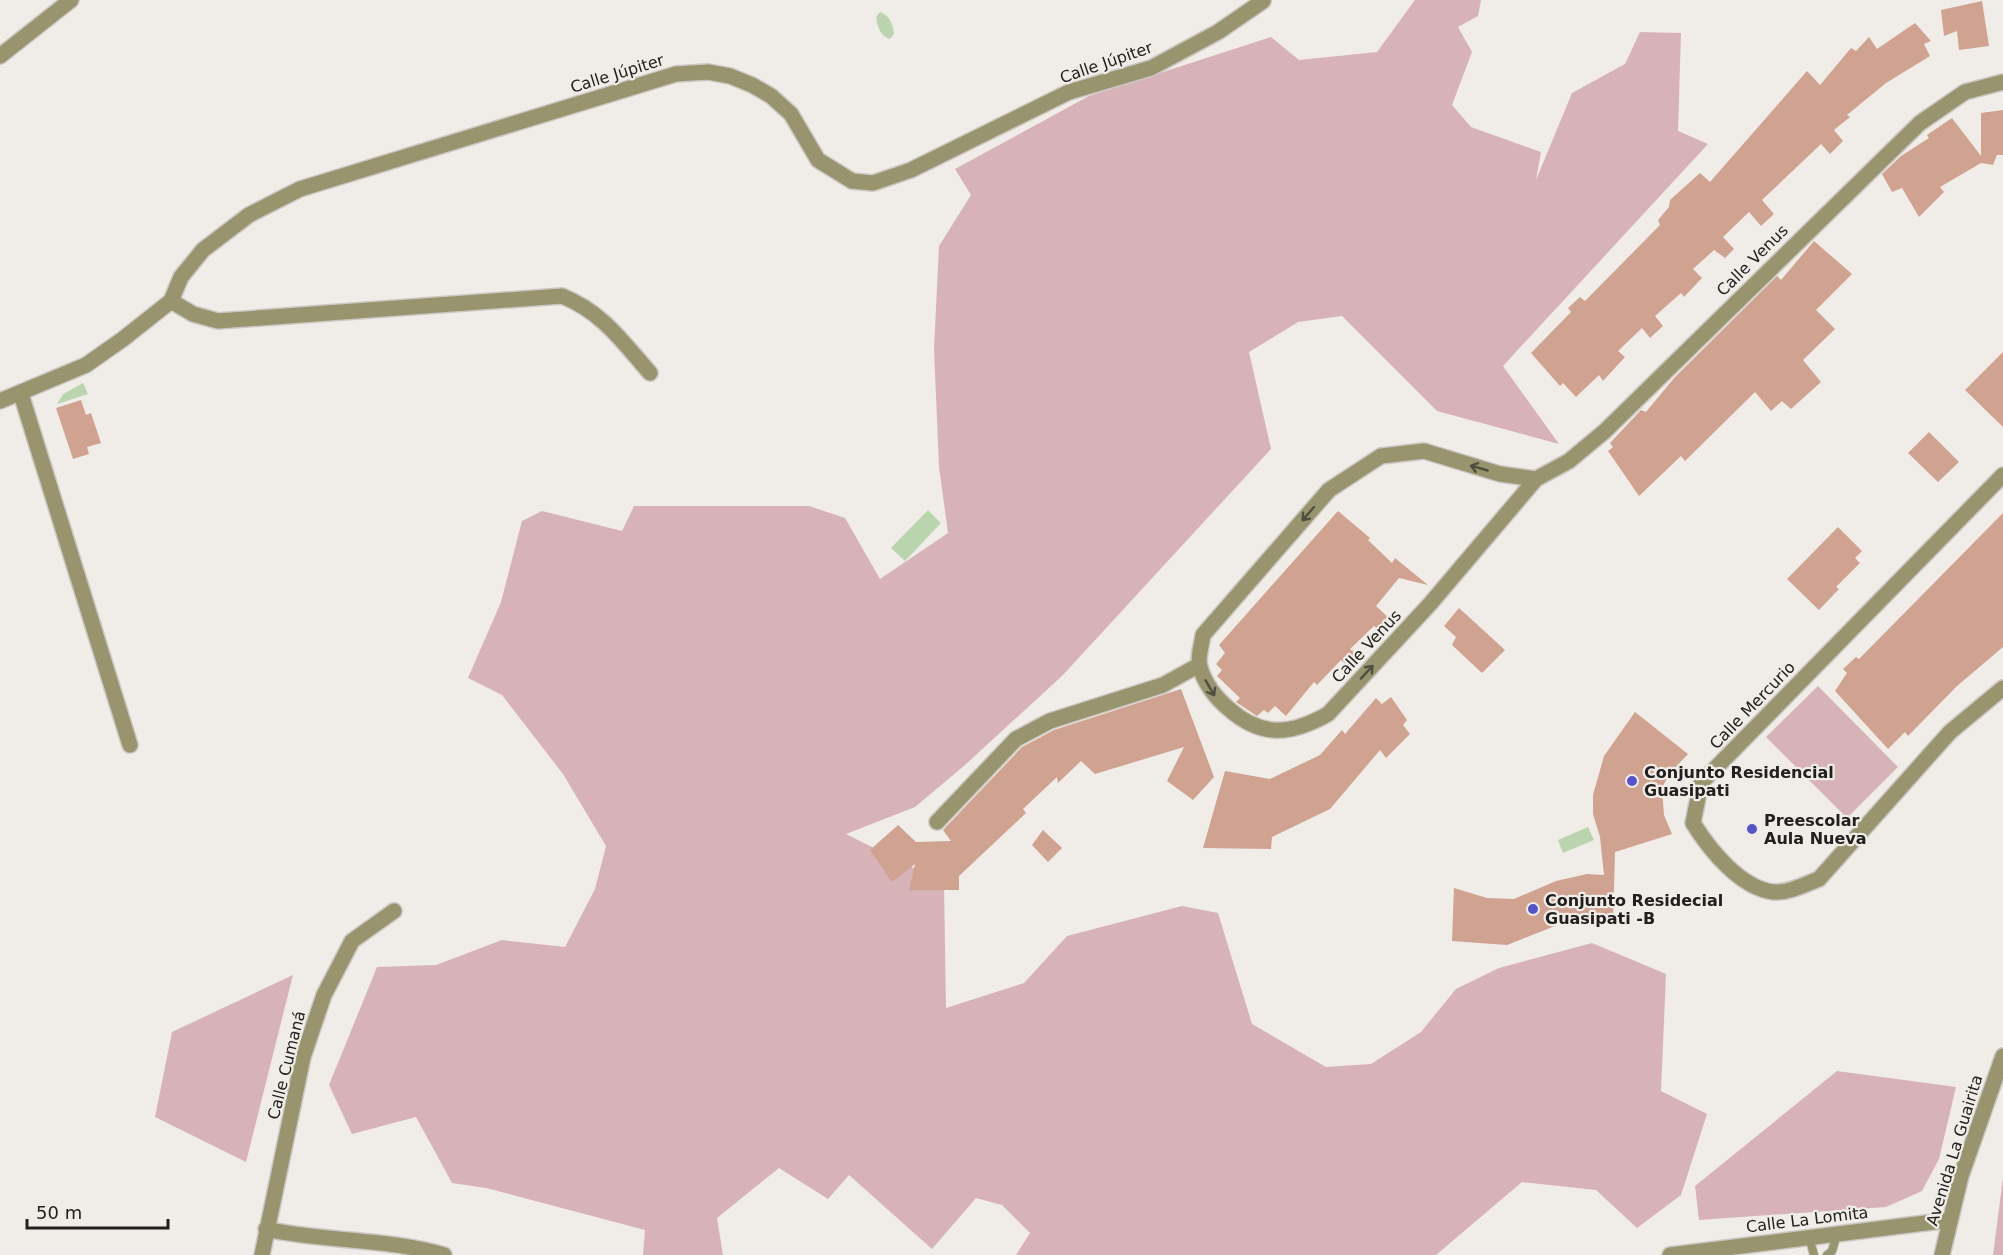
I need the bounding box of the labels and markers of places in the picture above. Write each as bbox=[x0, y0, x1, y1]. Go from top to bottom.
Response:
place label: Conjunto Residencial Guasipati bbox=[1644, 763, 1834, 800]
marker: Conjunto Residencial Guasipati bbox=[1625, 774, 1639, 788]
place label: Preescolar Aula Nueva bbox=[1764, 811, 1866, 848]
marker: Preescolar Aula Nueva bbox=[1745, 822, 1759, 836]
place label: Conjunto Residecial Guasipati -B bbox=[1545, 891, 1723, 928]
marker: Conjunto Residecial Guasipati -B bbox=[1526, 902, 1540, 916]

